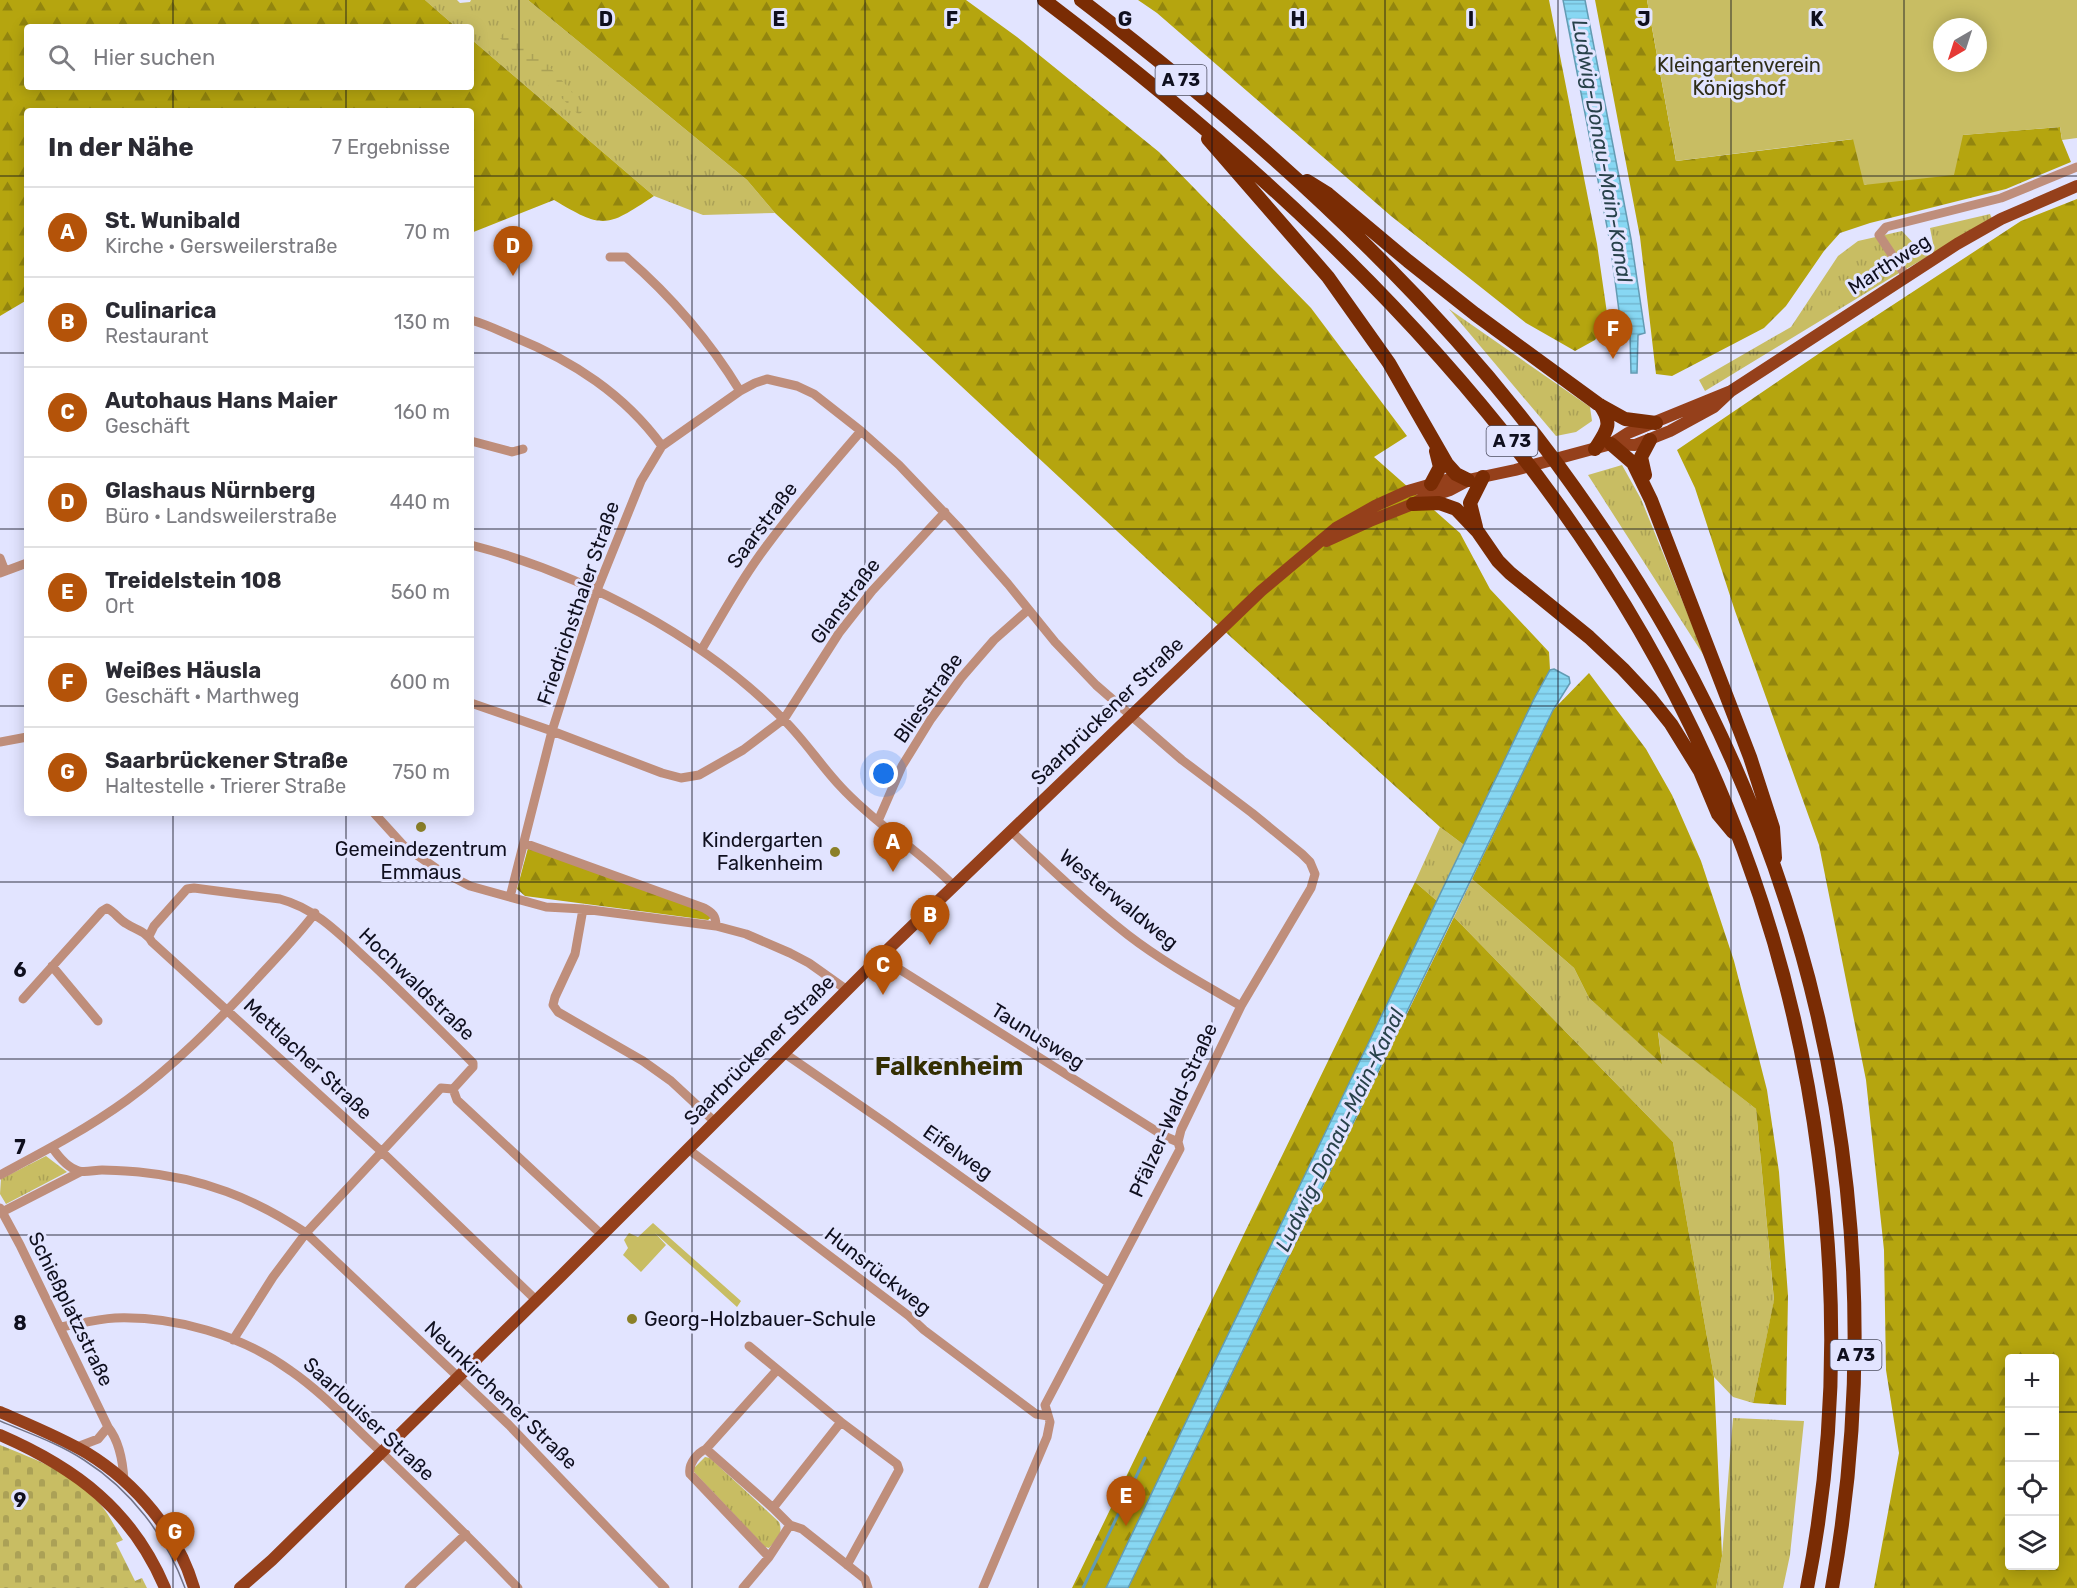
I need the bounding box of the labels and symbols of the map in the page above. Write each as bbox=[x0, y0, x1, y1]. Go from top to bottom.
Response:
text: D bbox=[599, 7, 613, 31]
text: E bbox=[773, 7, 785, 31]
text: F bbox=[946, 7, 958, 31]
text: G bbox=[1118, 7, 1132, 31]
text: H bbox=[1291, 7, 1305, 31]
text: I bbox=[1468, 7, 1474, 31]
text: J bbox=[1637, 7, 1651, 31]
text: K bbox=[1810, 7, 1824, 31]
water label: Ludwig-Donau-Main-Kanal bbox=[1567, 17, 1638, 285]
north arrow bbox=[1933, 18, 1987, 72]
park label: Kleingartenverein Königshof bbox=[1657, 53, 1821, 100]
road number: A 73 bbox=[1156, 65, 1206, 95]
pin: D bbox=[494, 226, 532, 276]
street label: Marthweg bbox=[1843, 229, 1935, 299]
pin: F bbox=[1594, 310, 1632, 359]
road number: A 73 bbox=[1486, 426, 1538, 456]
street label: Saarstraße bbox=[722, 477, 802, 573]
street label: Friedrichsthaler Straße bbox=[532, 498, 624, 708]
street label: Glanstraße bbox=[805, 553, 885, 649]
street label: Saarbrückener Straße bbox=[1026, 632, 1188, 790]
street label: Bliesstraße bbox=[888, 649, 968, 747]
your location bbox=[869, 759, 898, 788]
marker: Gemeindezentrum Emmaus bbox=[414, 820, 428, 834]
pin: A bbox=[874, 822, 912, 872]
place label: Kindergarten Falkenheim bbox=[702, 828, 823, 875]
place label: Gemeindezentrum Emmaus bbox=[335, 837, 507, 884]
street label: Westerwaldweg bbox=[1055, 844, 1183, 954]
marker: Kindergarten Falkenheim bbox=[828, 845, 842, 859]
pin: B bbox=[910, 896, 950, 945]
street label: Hochwaldstraße bbox=[354, 923, 480, 1045]
pin: C bbox=[864, 946, 902, 995]
text: 6 bbox=[13, 958, 27, 982]
street label: Saarbrückener Straße bbox=[679, 970, 839, 1130]
street label: Mettlacher Straße bbox=[239, 993, 377, 1125]
street label: Taunusweg bbox=[987, 998, 1089, 1074]
water label: Ludwig-Donau-Main-Kanal bbox=[1270, 1004, 1410, 1255]
street label: Pfälzer-Wald-Straße bbox=[1124, 1019, 1222, 1201]
district label: Falkenheim bbox=[875, 1051, 1023, 1082]
street label: Eifelweg bbox=[919, 1119, 997, 1185]
text: 7 bbox=[14, 1135, 26, 1159]
street label: Hunsrückweg bbox=[820, 1222, 936, 1320]
street label: Schießplatzstraße bbox=[23, 1228, 119, 1390]
place label: Georg-Holzbauer-Schule bbox=[644, 1307, 876, 1331]
text: 8 bbox=[13, 1311, 27, 1335]
marker: Georg-Holzbauer-Schule bbox=[625, 1312, 639, 1326]
street label: Neunkirchener Straße bbox=[420, 1316, 582, 1474]
road number: A 73 bbox=[1830, 1340, 1882, 1370]
street label: Saarlouiser Straße bbox=[298, 1352, 440, 1486]
pin: E bbox=[1106, 1476, 1146, 1526]
text: 9 bbox=[14, 1488, 27, 1512]
pin: G bbox=[156, 1512, 195, 1562]

